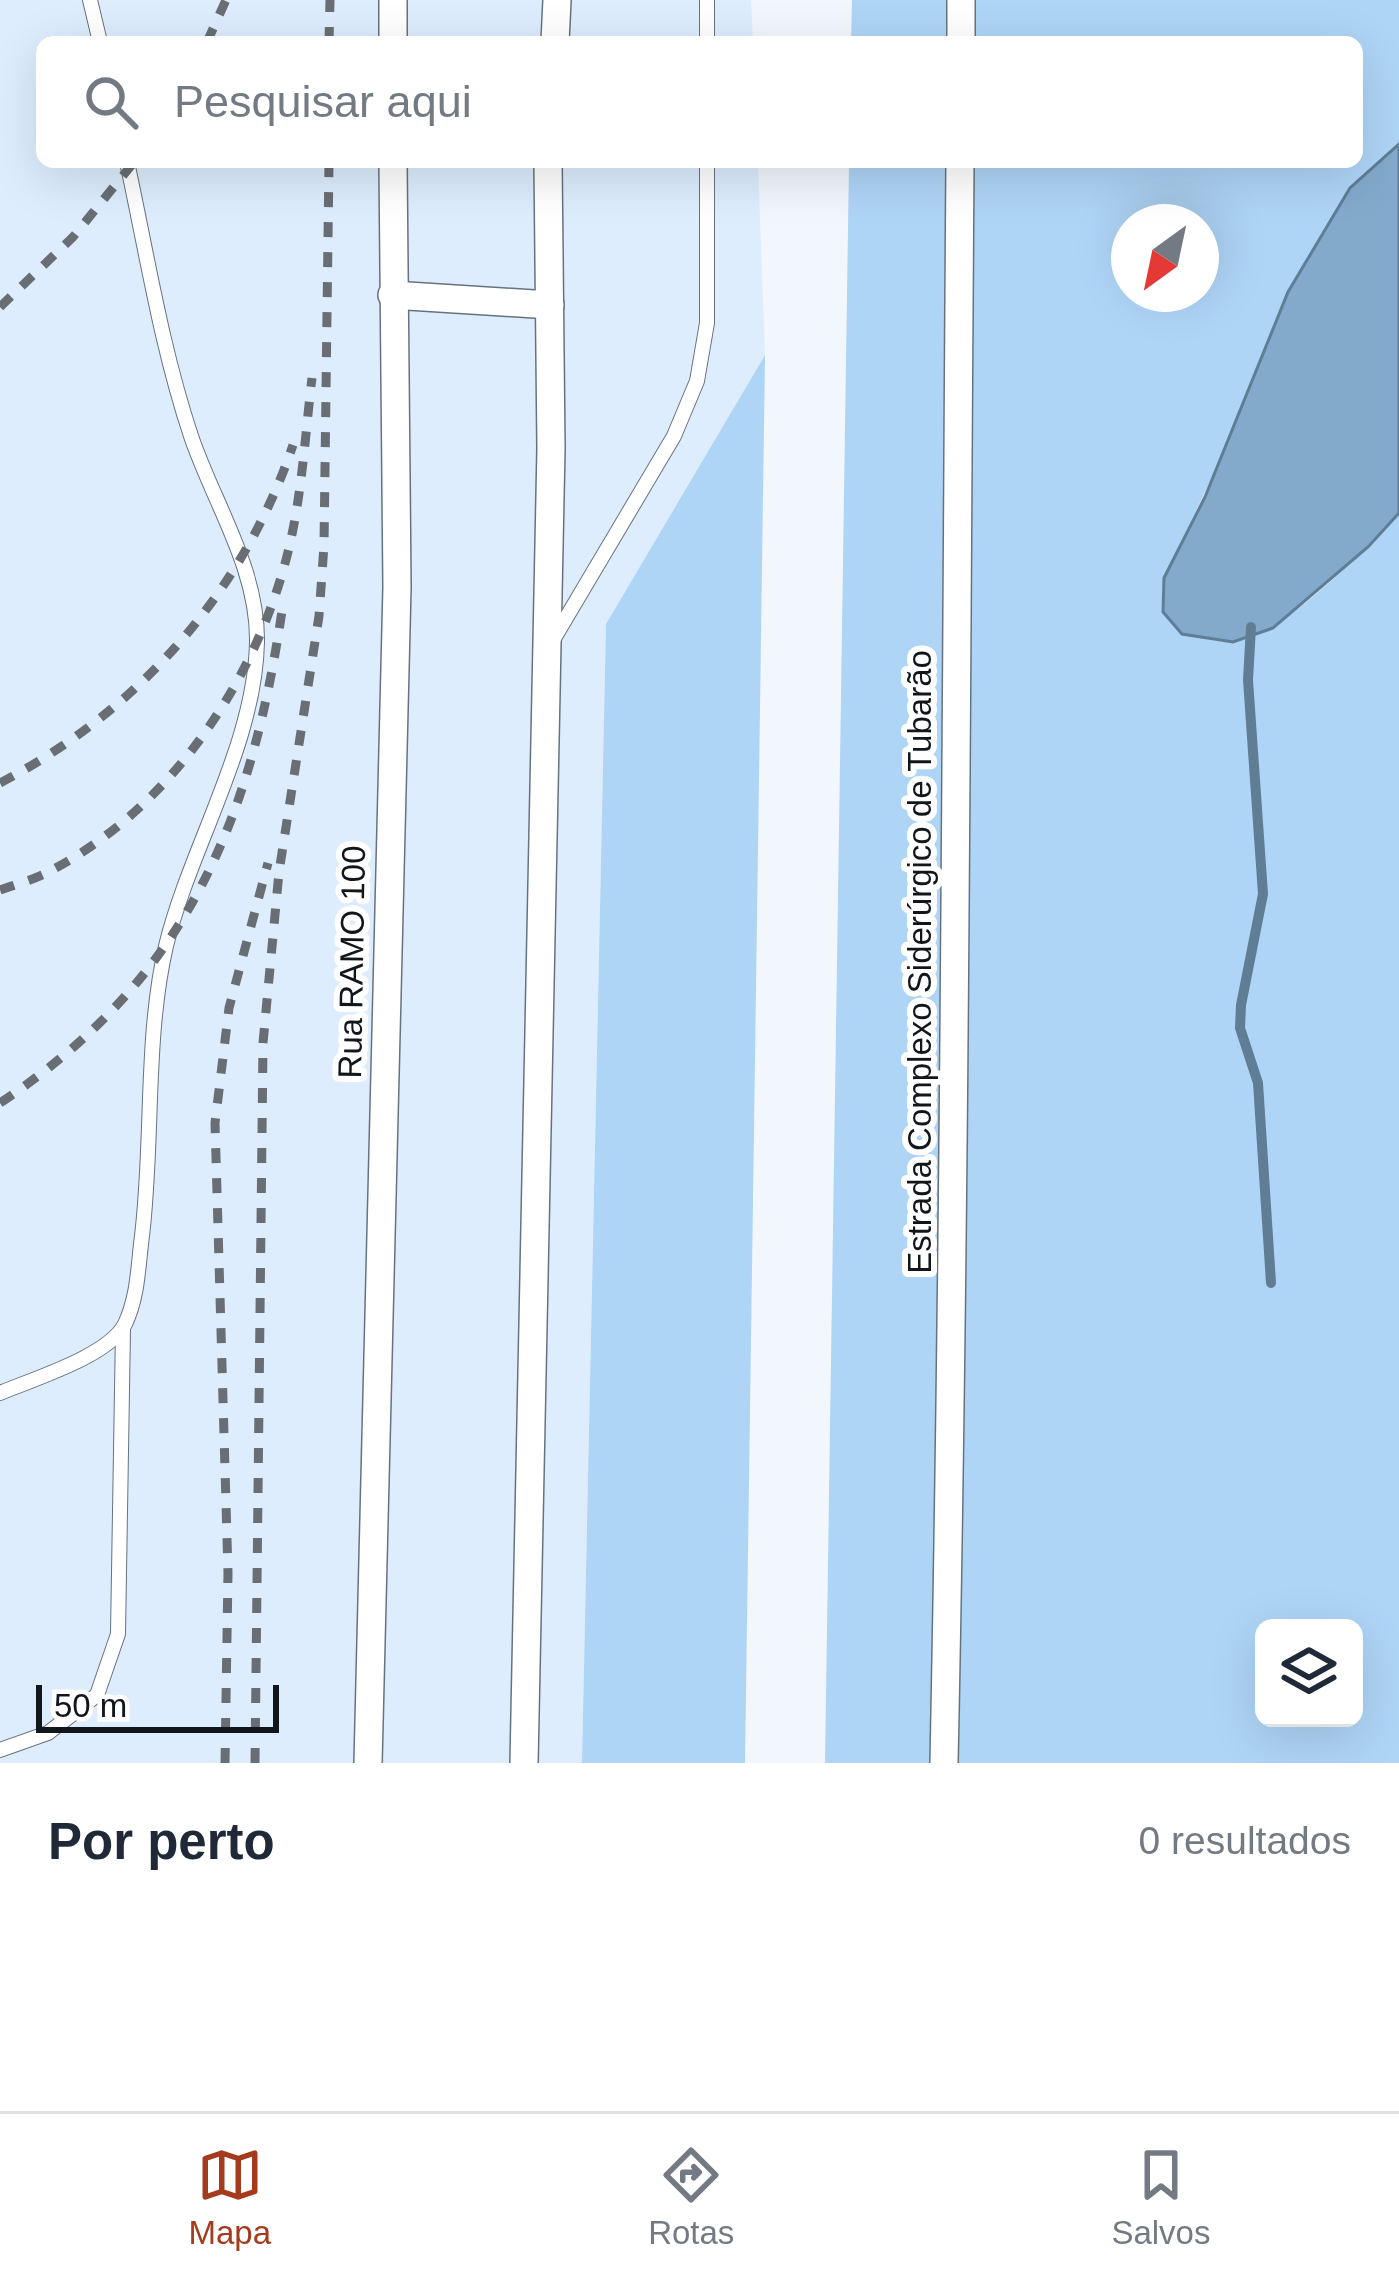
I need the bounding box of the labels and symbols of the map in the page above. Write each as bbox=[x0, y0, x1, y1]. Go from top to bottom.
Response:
north arrow bbox=[1111, 204, 1219, 312]
street label: Estrada Complexo Siderúrgico de Tubarão bbox=[901, 650, 938, 1274]
street label: Rua RAMO 100 bbox=[331, 845, 372, 1079]
scale bar bbox=[36, 1679, 279, 1732]

